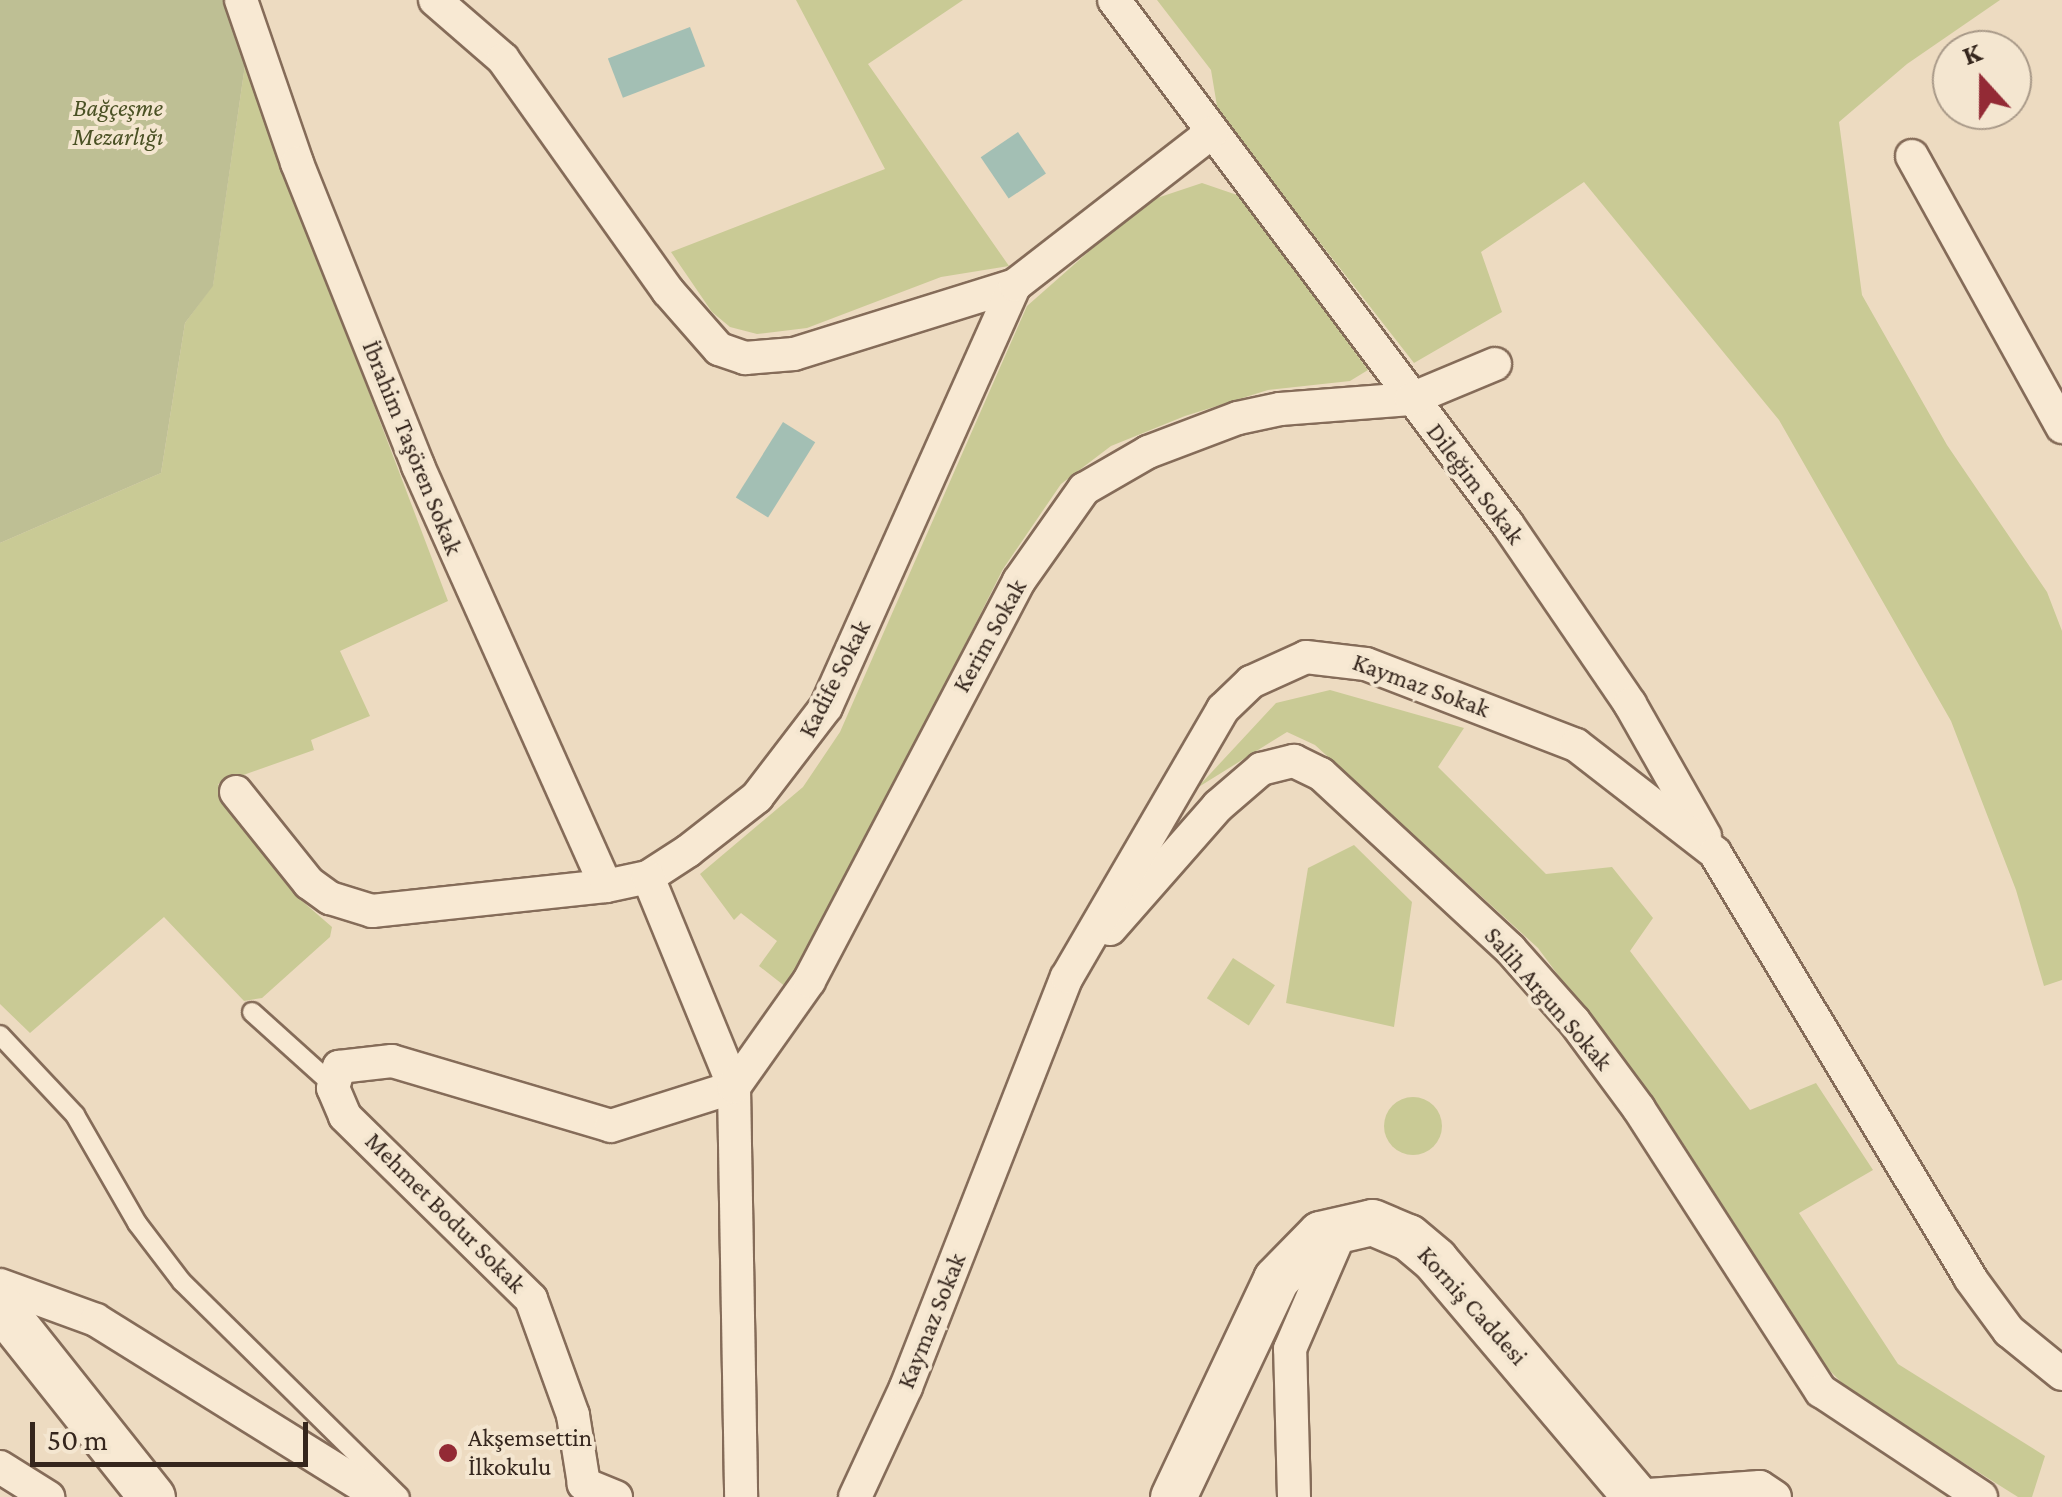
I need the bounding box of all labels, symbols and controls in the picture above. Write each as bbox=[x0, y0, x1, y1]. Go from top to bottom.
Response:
north arrow bbox=[1932, 30, 2032, 130]
text: K bbox=[1958, 36, 1986, 71]
park label: Bağçeşme Mezarlığı bbox=[73, 94, 163, 153]
street label: İbrahim Taşören Sokak bbox=[355, 336, 469, 560]
street label: Dileğim Sokak bbox=[1420, 418, 1530, 550]
street label: Kerim Sokak bbox=[947, 574, 1033, 698]
street label: Kadife Sokak bbox=[793, 615, 877, 743]
street label: Kaymaz Sokak bbox=[1348, 647, 1494, 725]
street label: Salih Argun Sokak bbox=[1478, 921, 1618, 1077]
street label: Mehmet Bodur Sokak bbox=[358, 1126, 532, 1300]
street label: Korniş Caddesi bbox=[1411, 1240, 1533, 1372]
street label: Kaymaz Sokak bbox=[891, 1249, 973, 1393]
scale bar bbox=[35, 1402, 312, 1464]
text: 50 m bbox=[47, 1423, 108, 1456]
place label: Akşemsettin İlkokulu bbox=[468, 1424, 592, 1483]
marker: Akşemsettin İlkokulu bbox=[437, 1442, 459, 1464]

